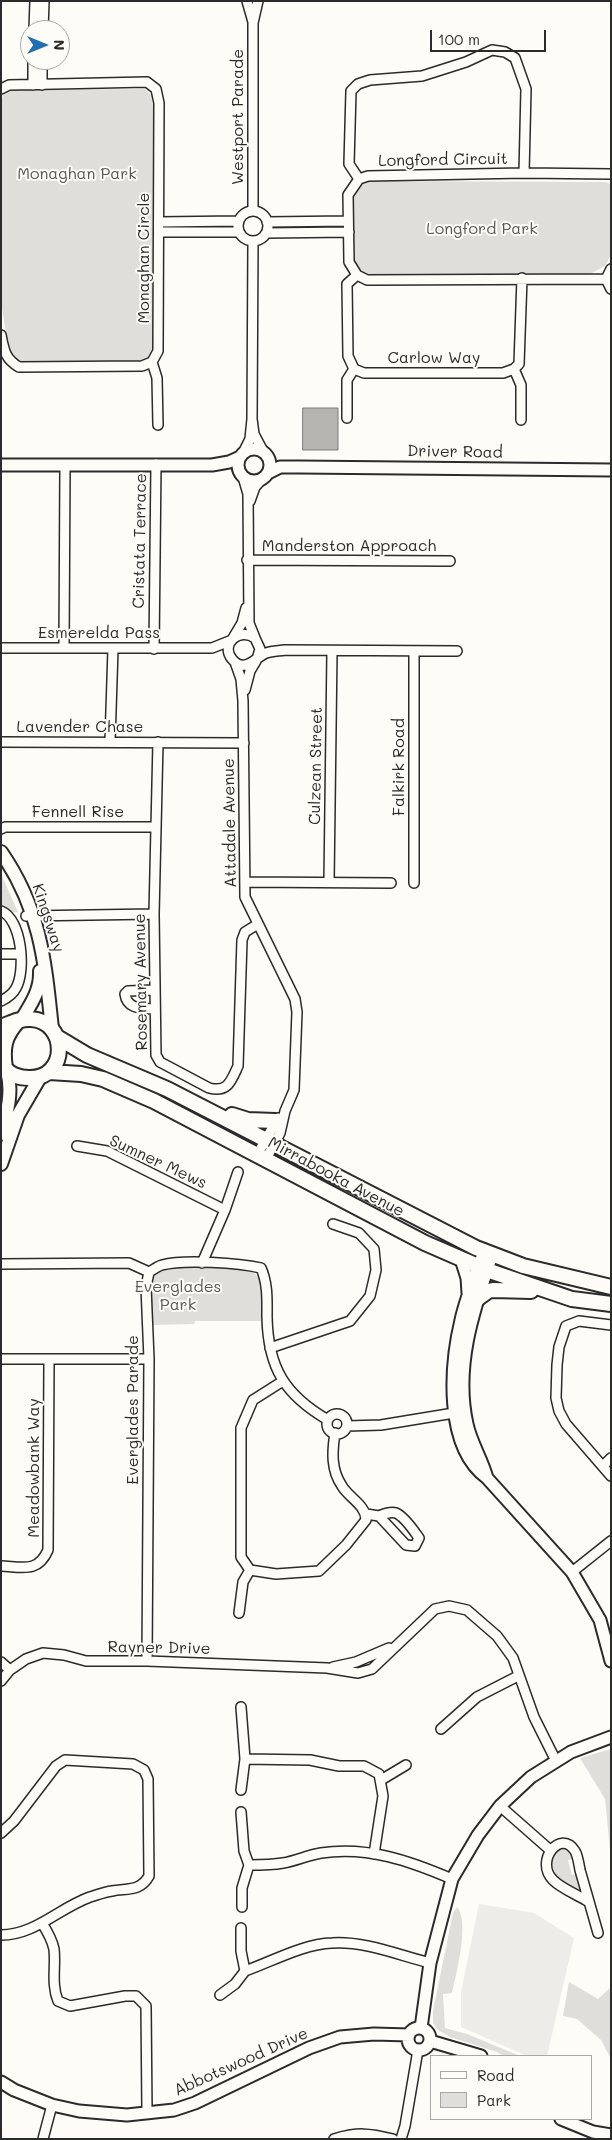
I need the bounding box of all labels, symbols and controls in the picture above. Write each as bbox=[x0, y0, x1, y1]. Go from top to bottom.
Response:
north arrow bbox=[20, 20, 70, 70]
scale bar bbox=[432, 20, 548, 52]
text: 100 m bbox=[438, 29, 480, 49]
text: N bbox=[50, 40, 69, 50]
street label: Westport Parade bbox=[228, 49, 248, 185]
street label: Longford Circuit bbox=[378, 149, 508, 171]
park label: Monaghan Park bbox=[17, 164, 137, 184]
street label: Monaghan Circle bbox=[134, 192, 154, 324]
park label: Longford Park bbox=[426, 219, 538, 239]
street label: Carlow Way bbox=[388, 348, 480, 368]
street label: Driver Road bbox=[407, 442, 503, 462]
street label: Cristata Terrace bbox=[129, 473, 151, 609]
street label: Manderston Approach bbox=[262, 536, 436, 556]
street label: Esmerelda Pass bbox=[38, 623, 160, 643]
street label: Culzean Street bbox=[305, 707, 327, 825]
street label: Lavender Chase bbox=[17, 717, 143, 737]
street label: Falkirk Road bbox=[389, 718, 409, 816]
street label: Attadale Avenue bbox=[219, 758, 241, 888]
street label: Fennell Rise bbox=[32, 802, 124, 822]
street label: Kingsway bbox=[28, 881, 68, 955]
street label: Rosemary Avenue bbox=[130, 913, 152, 1051]
street label: Sumner Mews bbox=[106, 1131, 210, 1193]
street label: Mirrabooka Avenue bbox=[264, 1133, 408, 1221]
park label: Everglades Park bbox=[135, 1277, 221, 1315]
street label: Everglades Parade bbox=[123, 1335, 143, 1485]
street label: Meadowbank Way bbox=[24, 1398, 44, 1538]
street label: Rayner Drive bbox=[107, 1638, 211, 1658]
street label: Abbotswood Drive bbox=[171, 2024, 311, 2100]
legend bbox=[430, 2055, 592, 2120]
text: Road bbox=[477, 2065, 514, 2085]
text: Park bbox=[477, 2090, 511, 2110]

